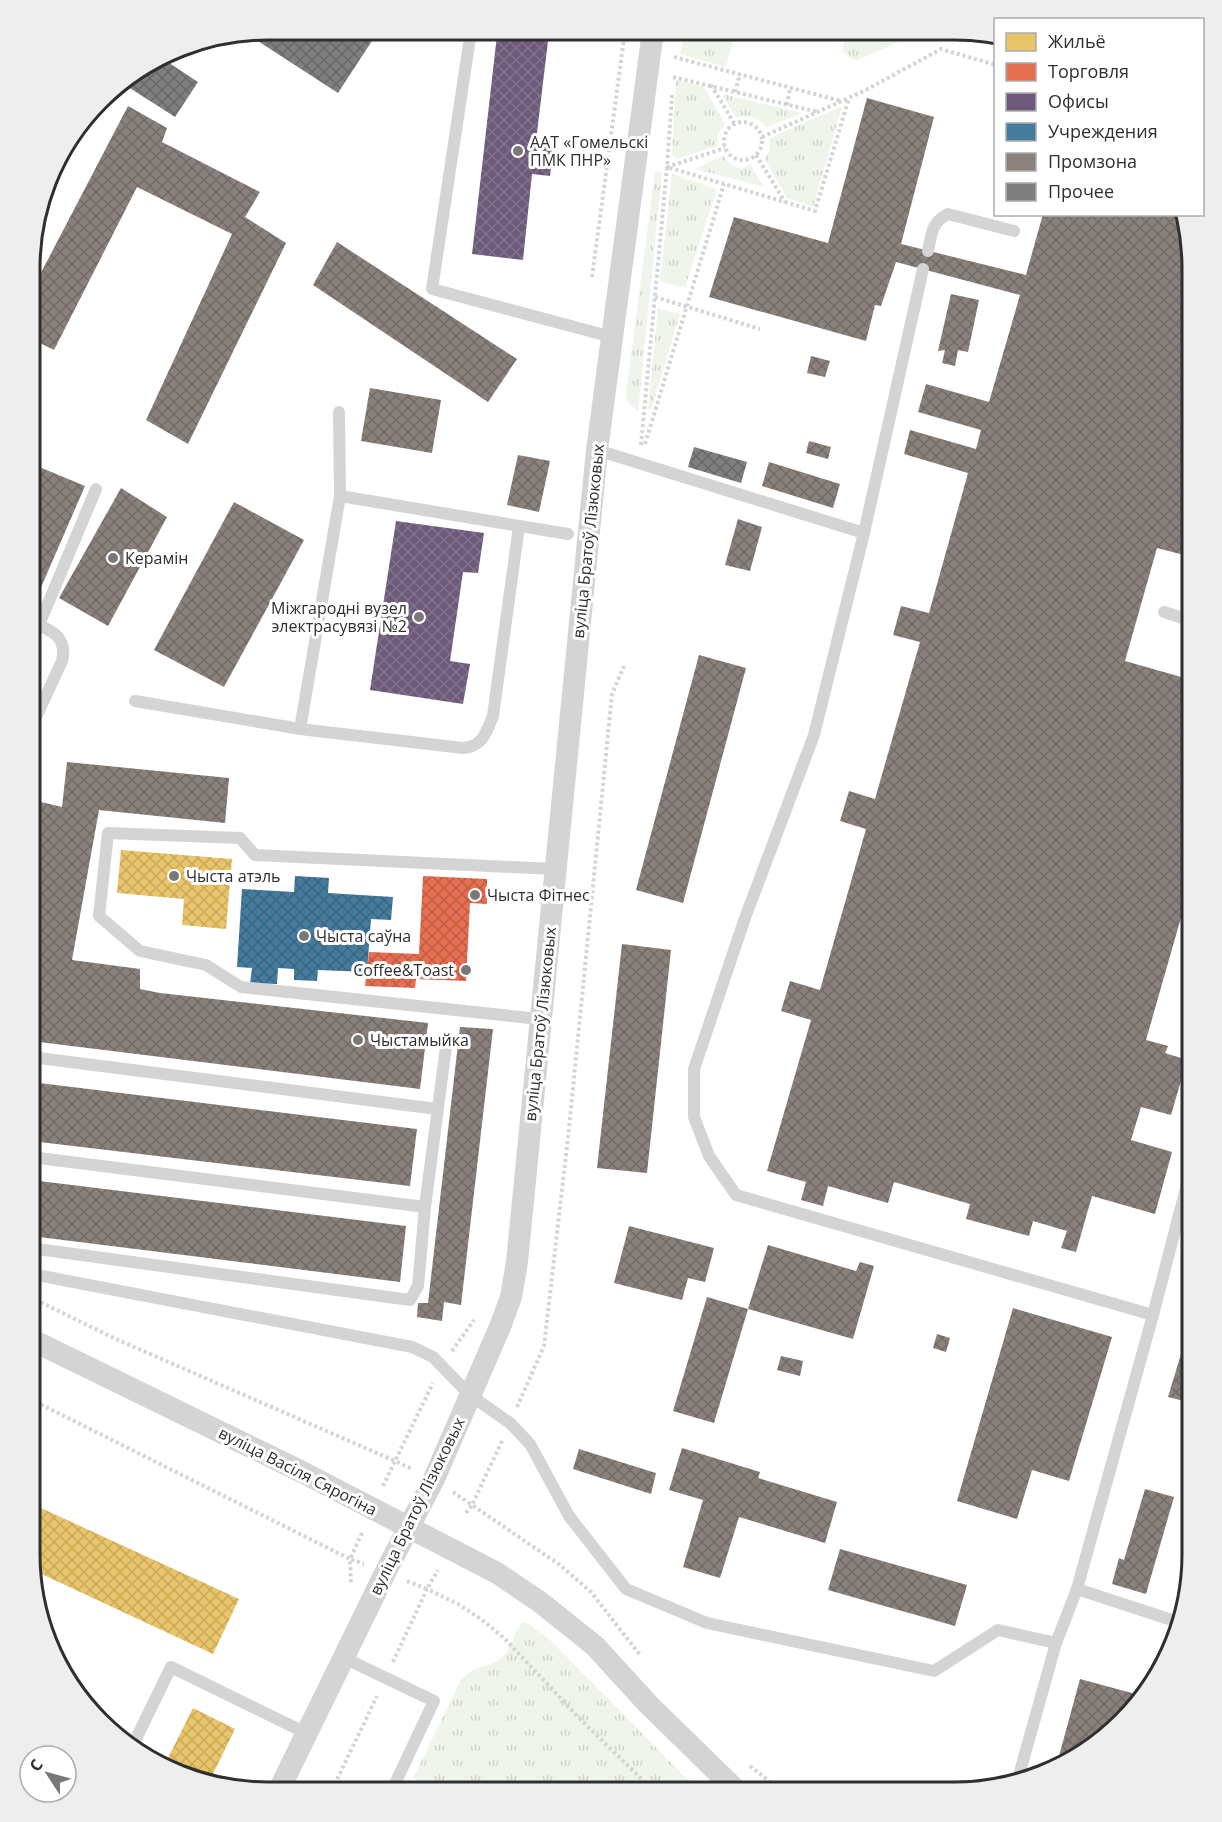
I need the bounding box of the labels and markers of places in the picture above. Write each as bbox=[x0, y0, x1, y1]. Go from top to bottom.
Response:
place label: ААТ «Гомельскі ПМК ПНР» bbox=[530, 131, 648, 171]
marker: ААТ «Гомельскі ПМК ПНР» bbox=[511, 144, 525, 158]
place label: Керамін bbox=[125, 547, 188, 569]
marker: Керамін bbox=[106, 551, 120, 565]
place label: Міжгародні вузел электрасувязі №2 bbox=[271, 597, 407, 637]
marker: Міжгародні вузел электрасувязі №2 bbox=[412, 610, 426, 624]
place label: Чыста атэль bbox=[186, 865, 281, 887]
marker: Чыста атэль bbox=[167, 869, 181, 883]
place label: Чыста Фітнес bbox=[487, 884, 590, 906]
marker: Чыста Фітнес bbox=[468, 888, 482, 902]
place label: Чыста саўна bbox=[316, 925, 411, 947]
marker: Чыста саўна bbox=[297, 929, 311, 943]
place label: Coffee&Toast bbox=[353, 959, 454, 981]
marker: Coffee&Toast bbox=[459, 963, 473, 977]
place label: Чыстамыйка bbox=[370, 1029, 469, 1051]
marker: Чыстамыйка bbox=[351, 1033, 365, 1047]

